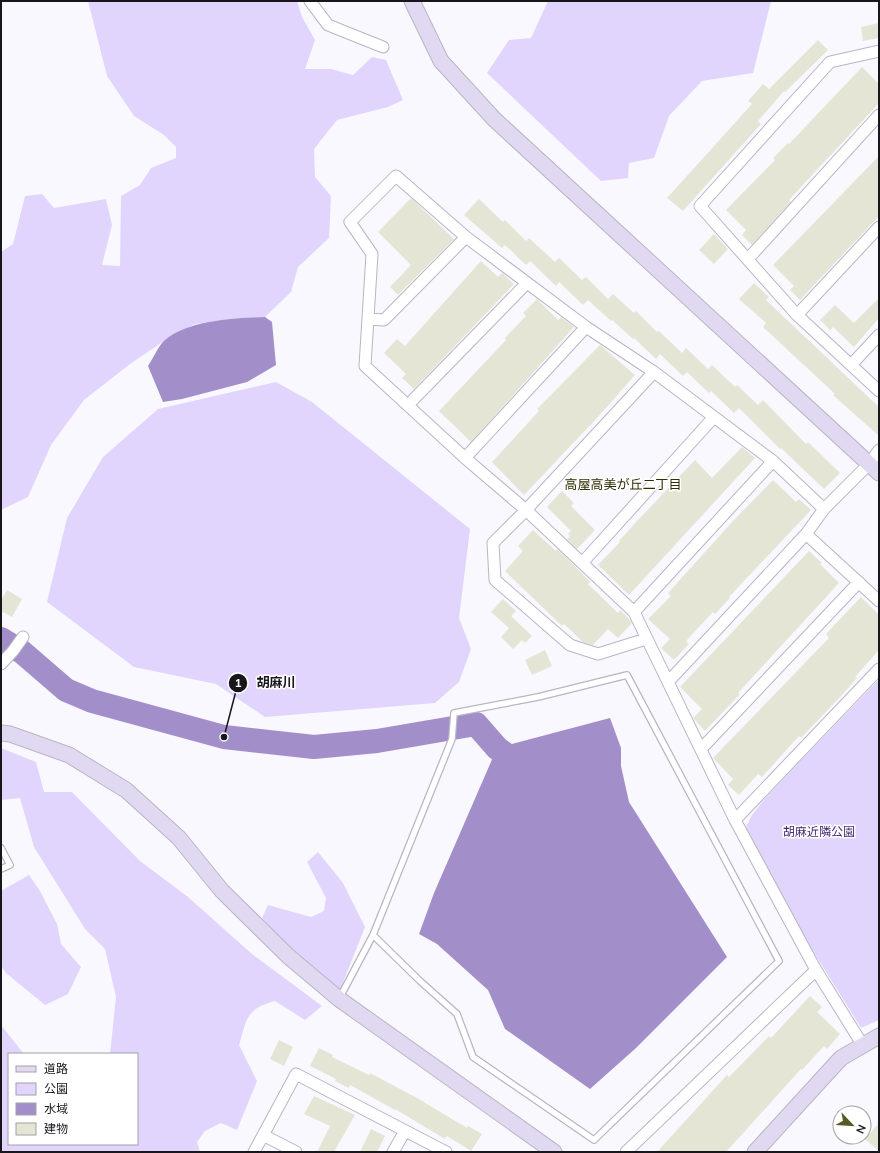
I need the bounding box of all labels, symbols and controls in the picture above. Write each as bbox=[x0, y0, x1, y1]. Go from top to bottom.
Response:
district label: 高屋高美が丘二丁目 bbox=[564, 476, 682, 492]
callout: 胡麻川 bbox=[228, 670, 303, 695]
text: 胡麻川 bbox=[256, 674, 296, 690]
text: 1 bbox=[234, 675, 242, 690]
park label: 胡麻近隣公園 bbox=[783, 824, 855, 839]
legend bbox=[8, 1053, 138, 1145]
text: 道路 bbox=[44, 1061, 68, 1076]
text: 公園 bbox=[44, 1081, 68, 1096]
text: 水域 bbox=[44, 1101, 68, 1116]
north arrow bbox=[832, 1105, 872, 1145]
text: 建物 bbox=[44, 1121, 68, 1136]
text: N bbox=[853, 1123, 869, 1136]

